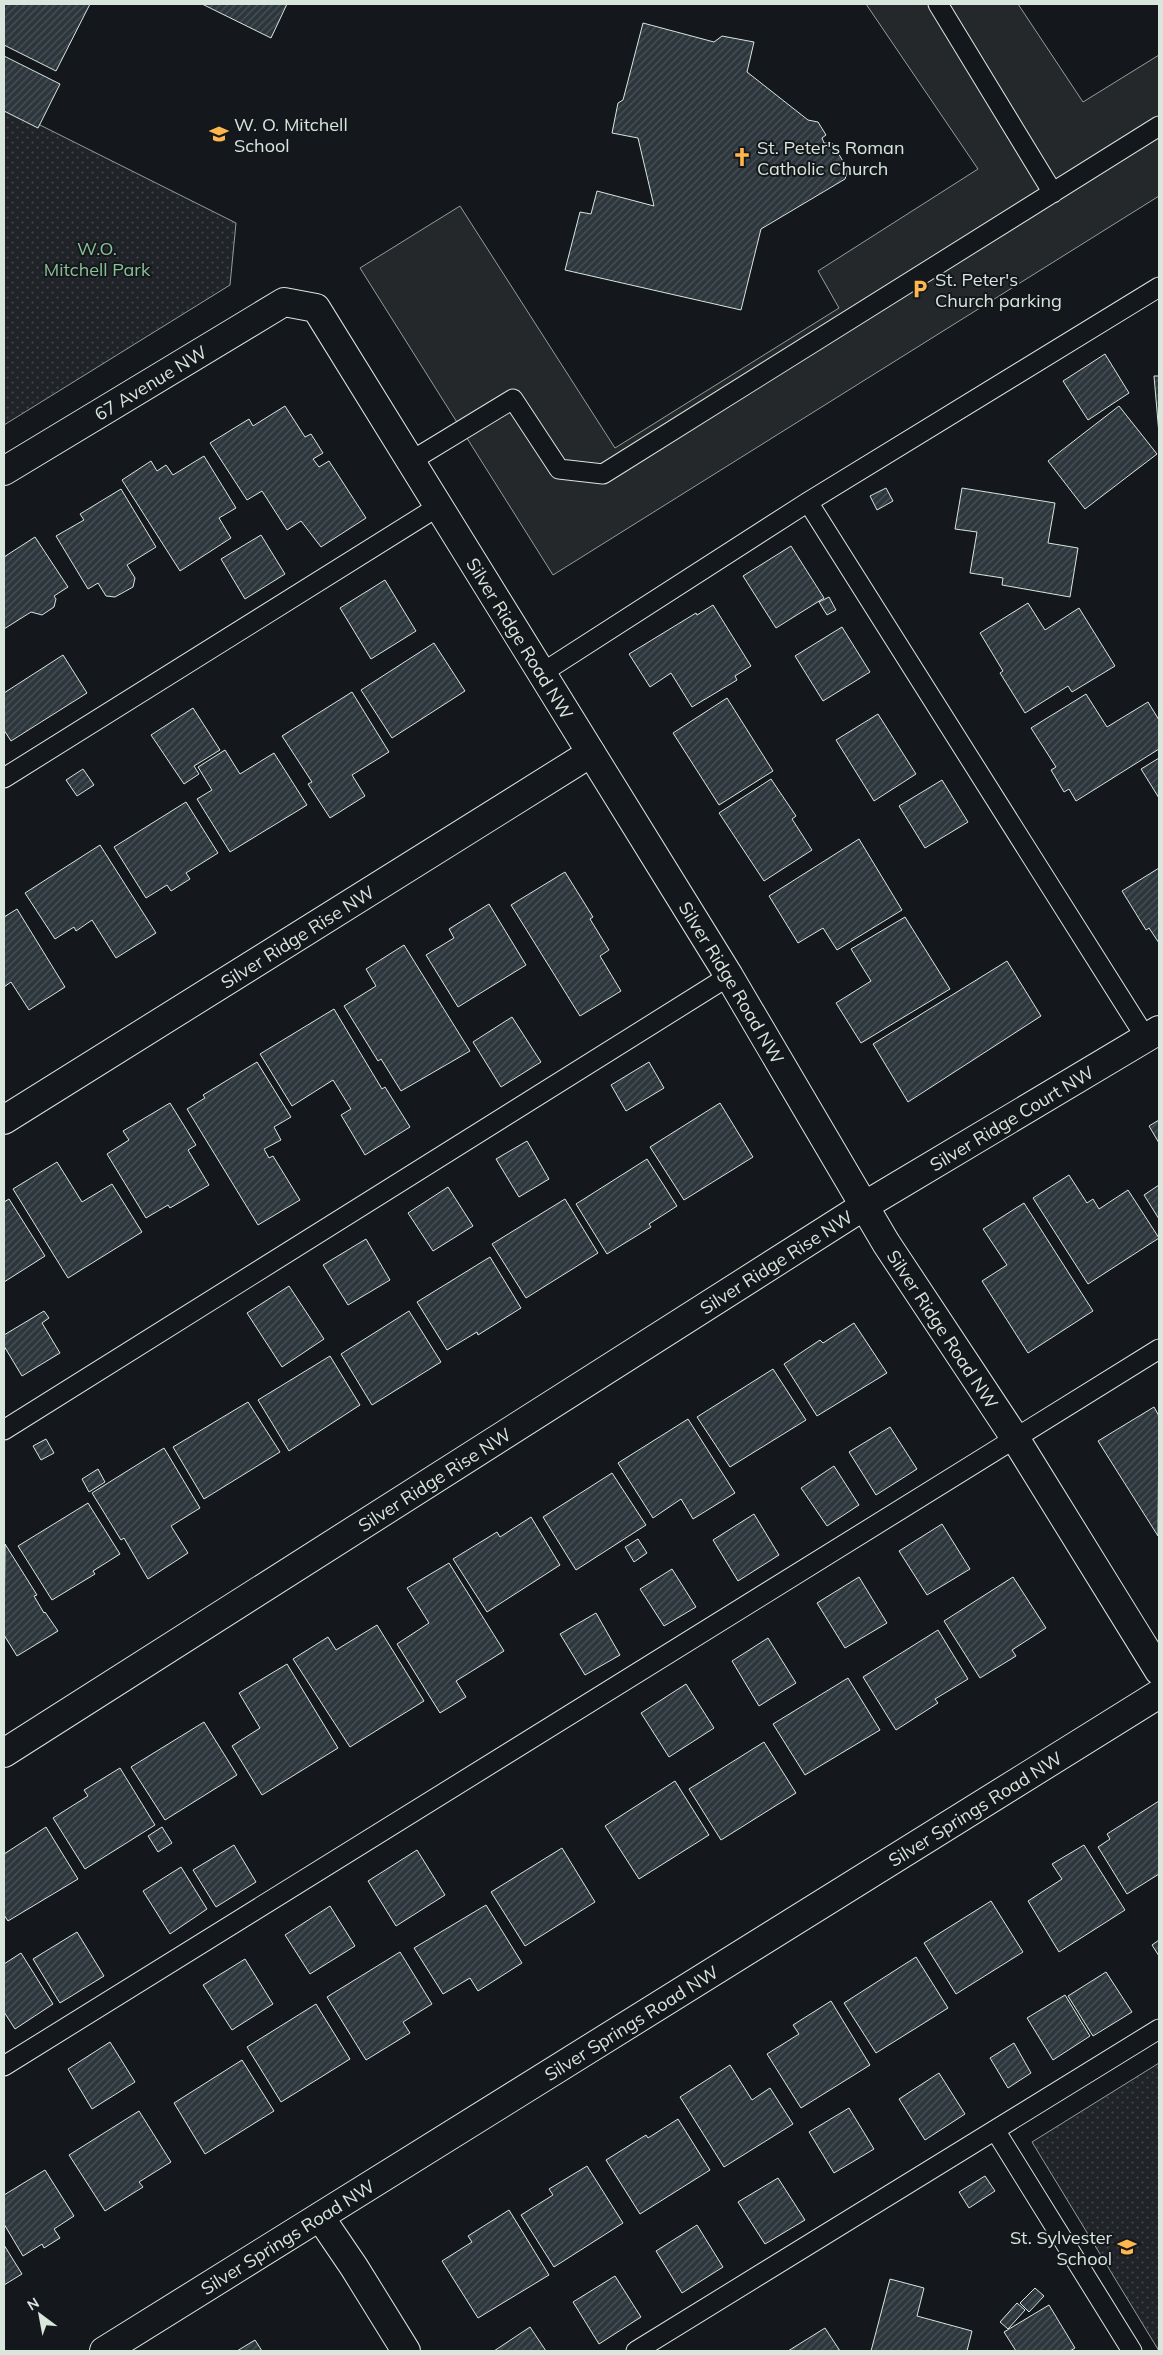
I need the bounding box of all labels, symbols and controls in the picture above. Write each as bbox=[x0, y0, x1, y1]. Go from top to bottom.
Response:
place label: W. O. Mitchell School bbox=[234, 113, 348, 157]
school or university icon: W. O. Mitchell School bbox=[208, 123, 230, 145]
place label: St. Peter's Roman Catholic Church bbox=[757, 136, 904, 180]
church icon: St. Peter's Roman Catholic Church bbox=[731, 146, 753, 168]
park label: W.O. Mitchell Park bbox=[44, 237, 151, 281]
place label: St. Peter's Church parking bbox=[935, 268, 1062, 312]
parking icon: St. Peter's Church parking bbox=[909, 278, 931, 300]
street label: 67 Avenue NW bbox=[90, 340, 211, 425]
street label: Silver Ridge Road NW bbox=[462, 553, 579, 723]
street label: Silver Ridge Rise NW bbox=[216, 880, 378, 993]
street label: Silver Ridge Road NW bbox=[674, 897, 790, 1068]
street label: Silver Ridge Court NW bbox=[925, 1060, 1098, 1176]
street label: Silver Ridge Rise NW bbox=[695, 1205, 857, 1319]
street label: Silver Ridge Road NW bbox=[882, 1245, 1004, 1413]
street label: Silver Ridge Rise NW bbox=[354, 1422, 515, 1536]
street label: Silver Springs Road NW bbox=[884, 1746, 1066, 1871]
street label: Silver Springs Road NW bbox=[540, 1960, 722, 2086]
street label: Silver Springs Road NW bbox=[196, 2174, 379, 2300]
place label: St. Sylvester School bbox=[1010, 2226, 1112, 2270]
school or university icon: St. Sylvester School bbox=[1116, 2236, 1138, 2258]
north arrow bbox=[15, 2290, 65, 2340]
text: N bbox=[24, 2294, 42, 2314]

